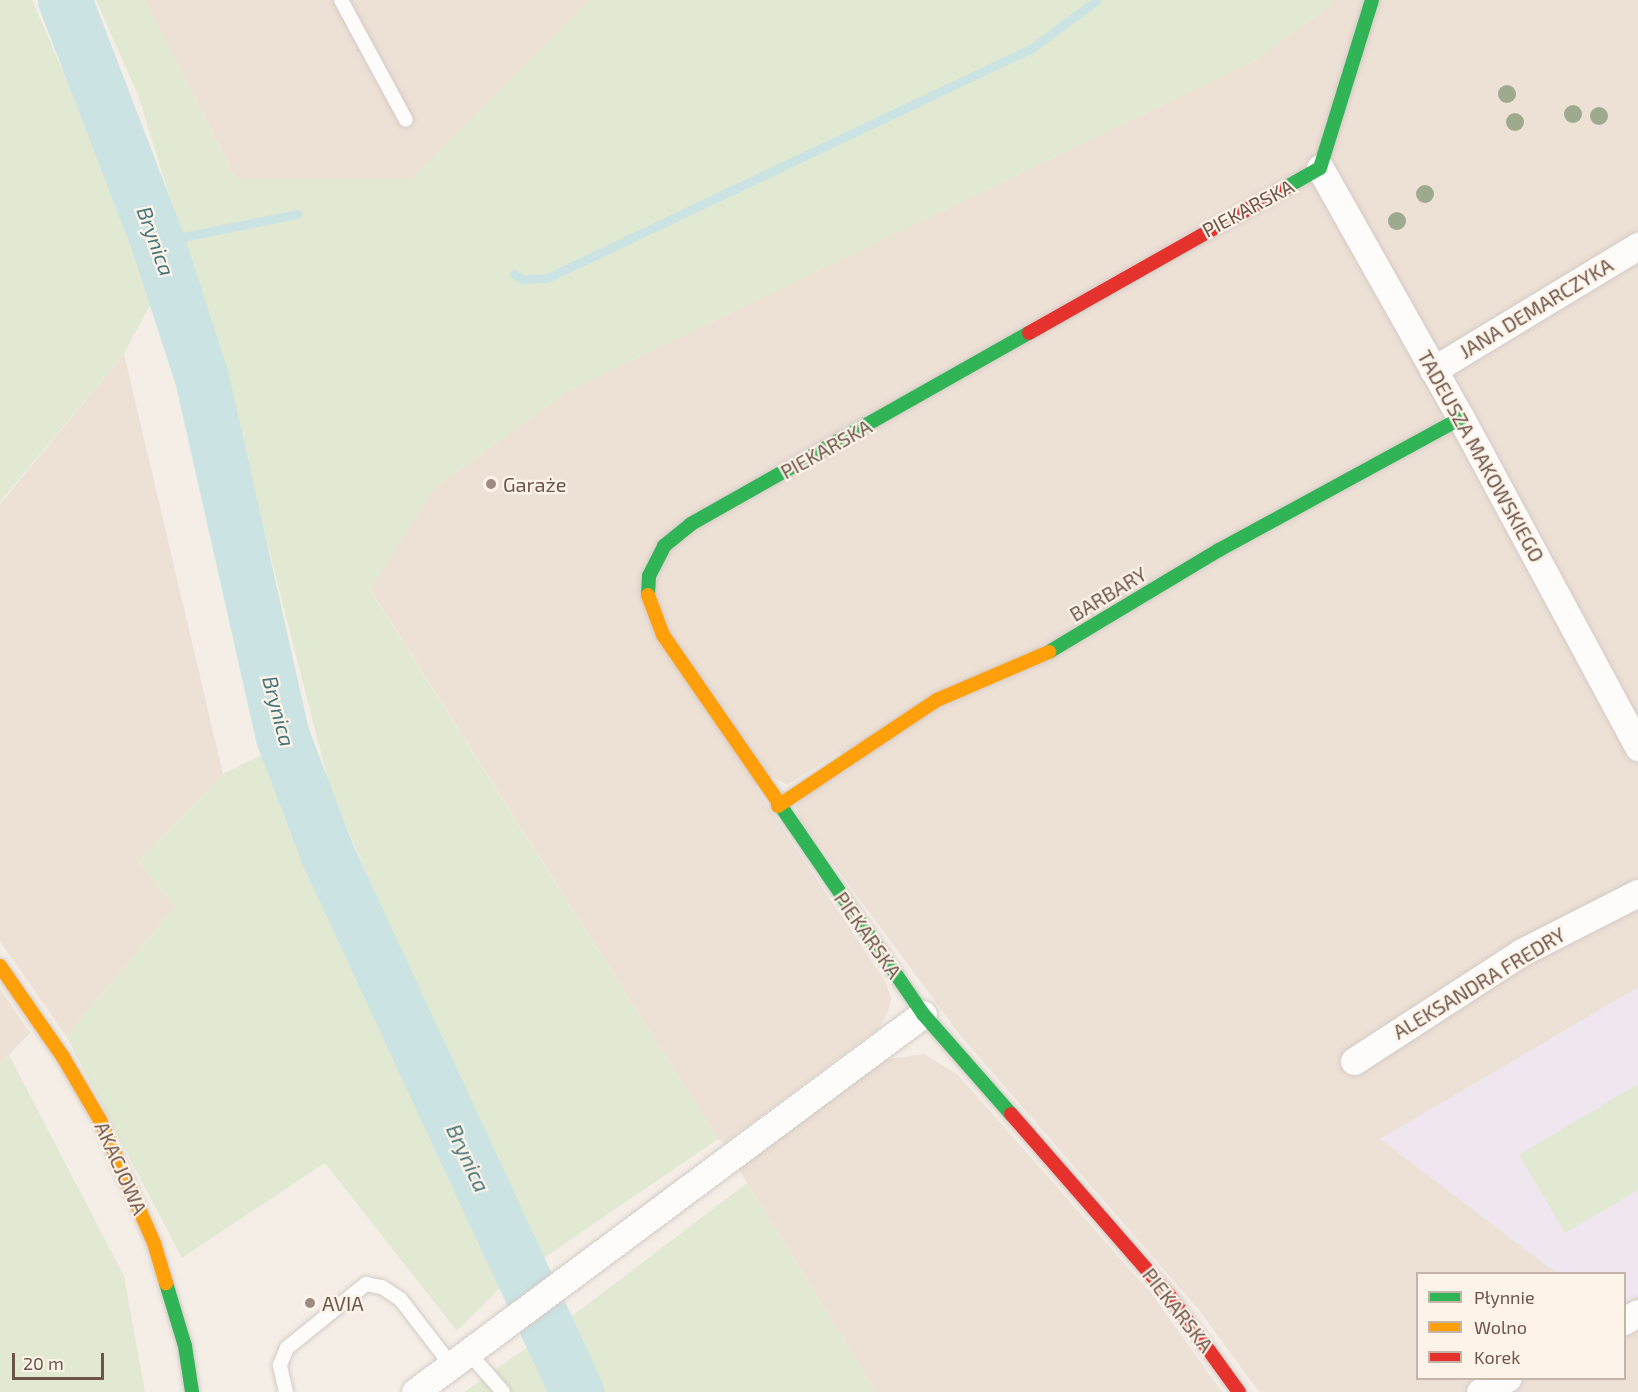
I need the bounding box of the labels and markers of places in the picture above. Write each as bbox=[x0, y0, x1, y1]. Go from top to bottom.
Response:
place label: Garaże bbox=[503, 472, 566, 496]
marker: Garaże bbox=[484, 477, 498, 491]
place label: AVIA bbox=[322, 1291, 364, 1315]
marker: AVIA bbox=[303, 1296, 317, 1310]

